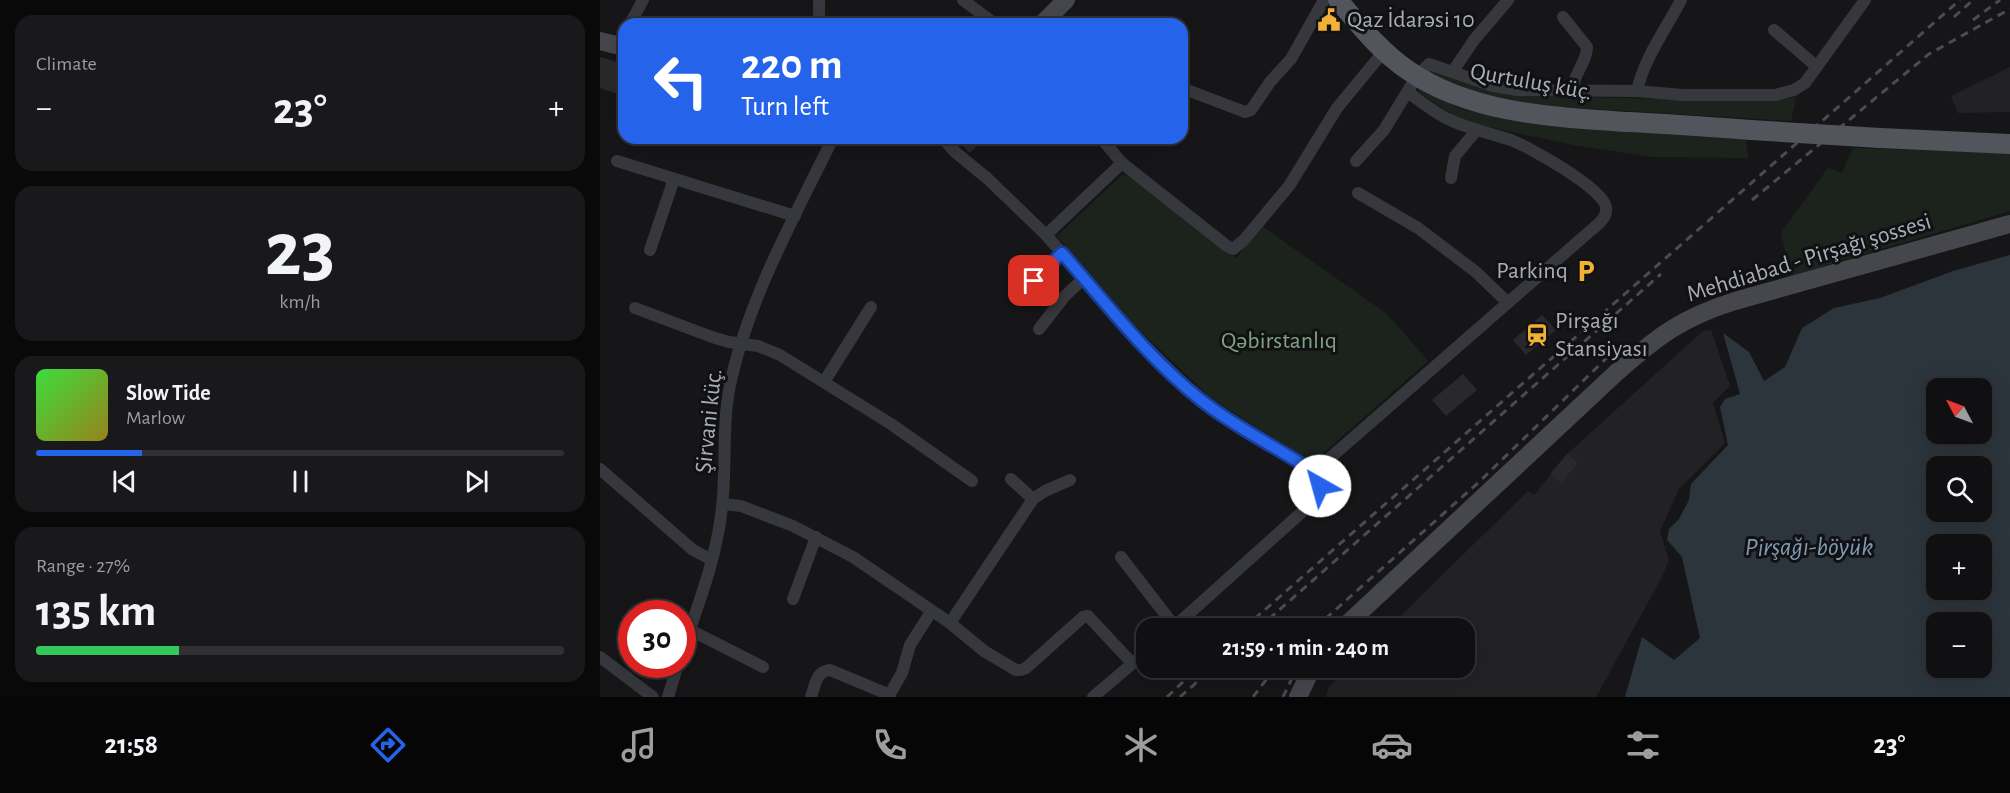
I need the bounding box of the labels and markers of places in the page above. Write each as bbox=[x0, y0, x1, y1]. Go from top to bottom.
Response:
public building icon: Qaz İdarəsi 10 bbox=[1316, 7, 1342, 33]
place label: Qaz İdarəsi 10 bbox=[1347, 7, 1475, 32]
pin bbox=[1008, 255, 1059, 306]
parking icon: Parkinq bbox=[1573, 258, 1599, 284]
place label: Parkinq bbox=[1496, 259, 1568, 283]
place label: Pirşağı Stansiyası bbox=[1555, 309, 1648, 361]
station icon: Pirşağı Stansiyası bbox=[1524, 322, 1550, 348]

